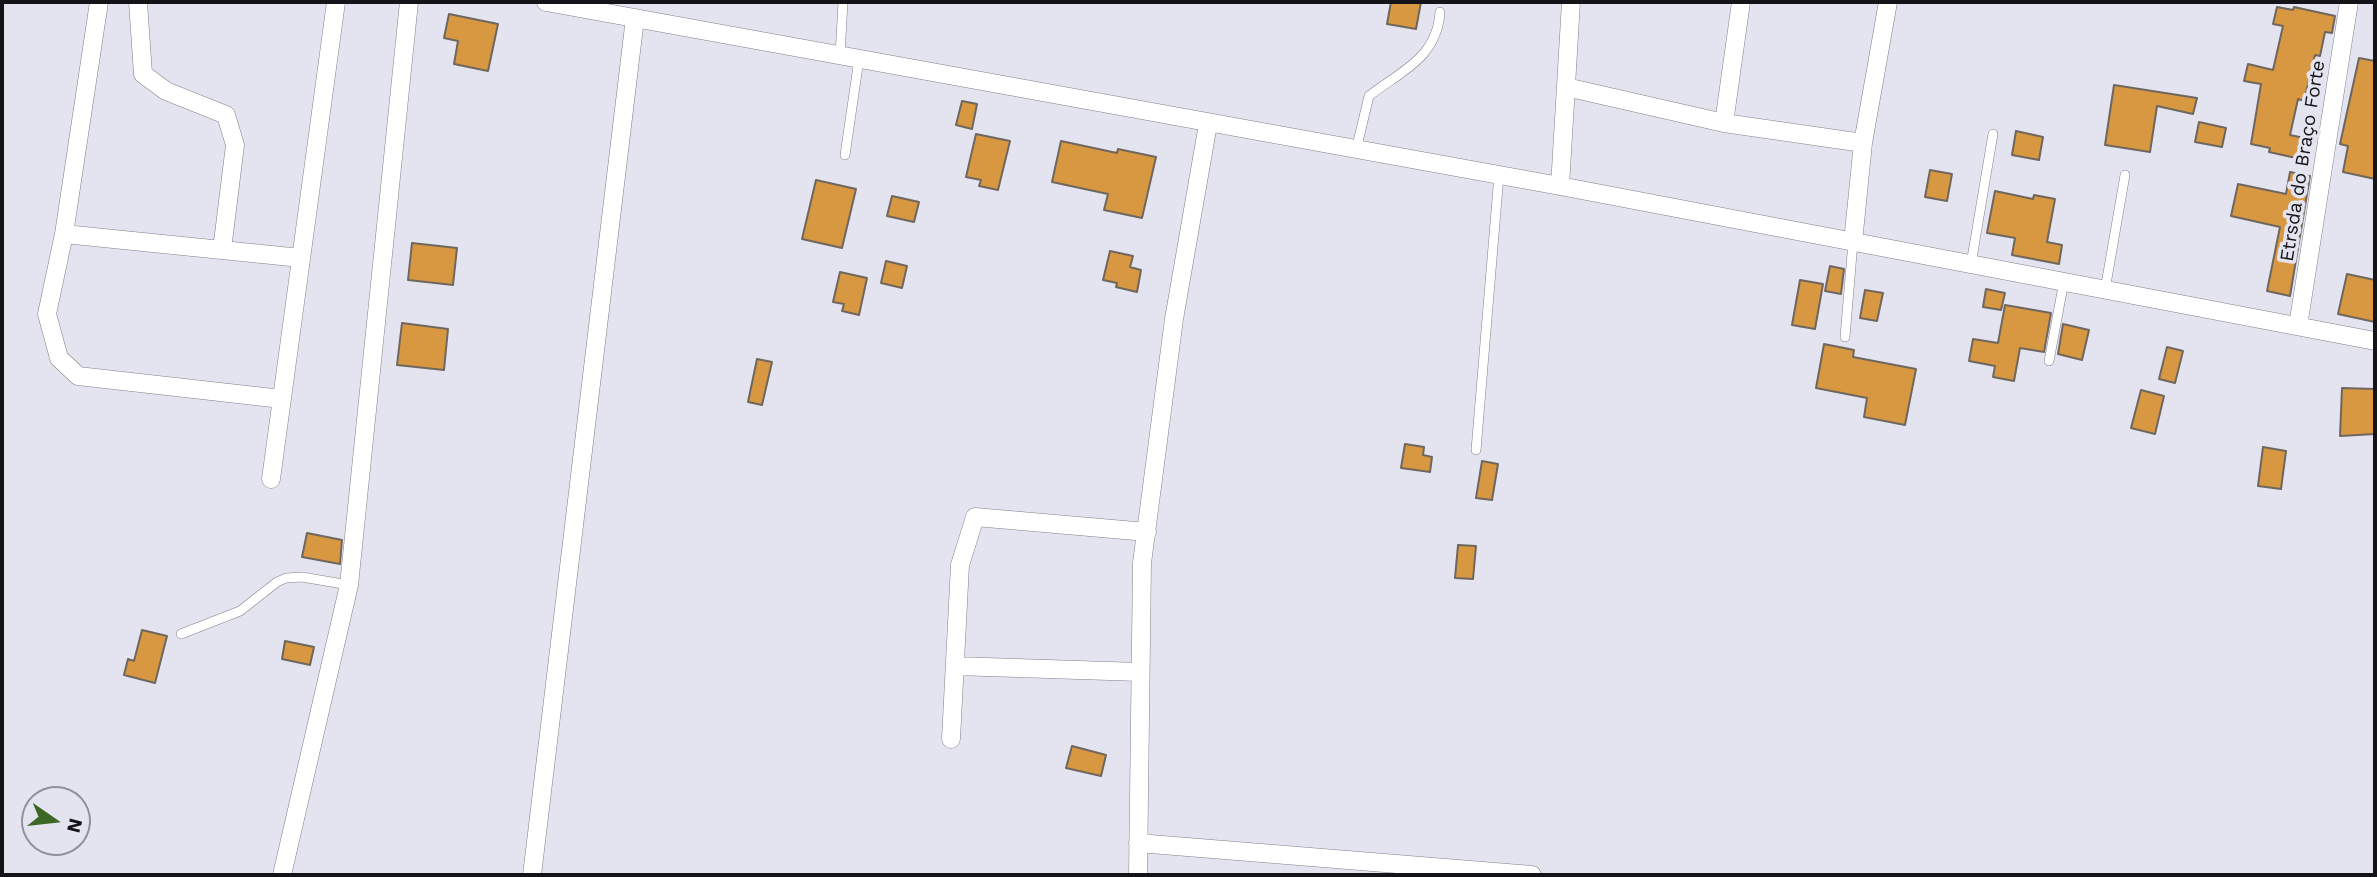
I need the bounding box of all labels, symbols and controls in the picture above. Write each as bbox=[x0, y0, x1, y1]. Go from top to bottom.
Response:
street label: Etrsda do Braço Forte bbox=[2276, 59, 2330, 263]
north arrow bbox=[21, 786, 91, 856]
text: N bbox=[62, 816, 88, 835]

